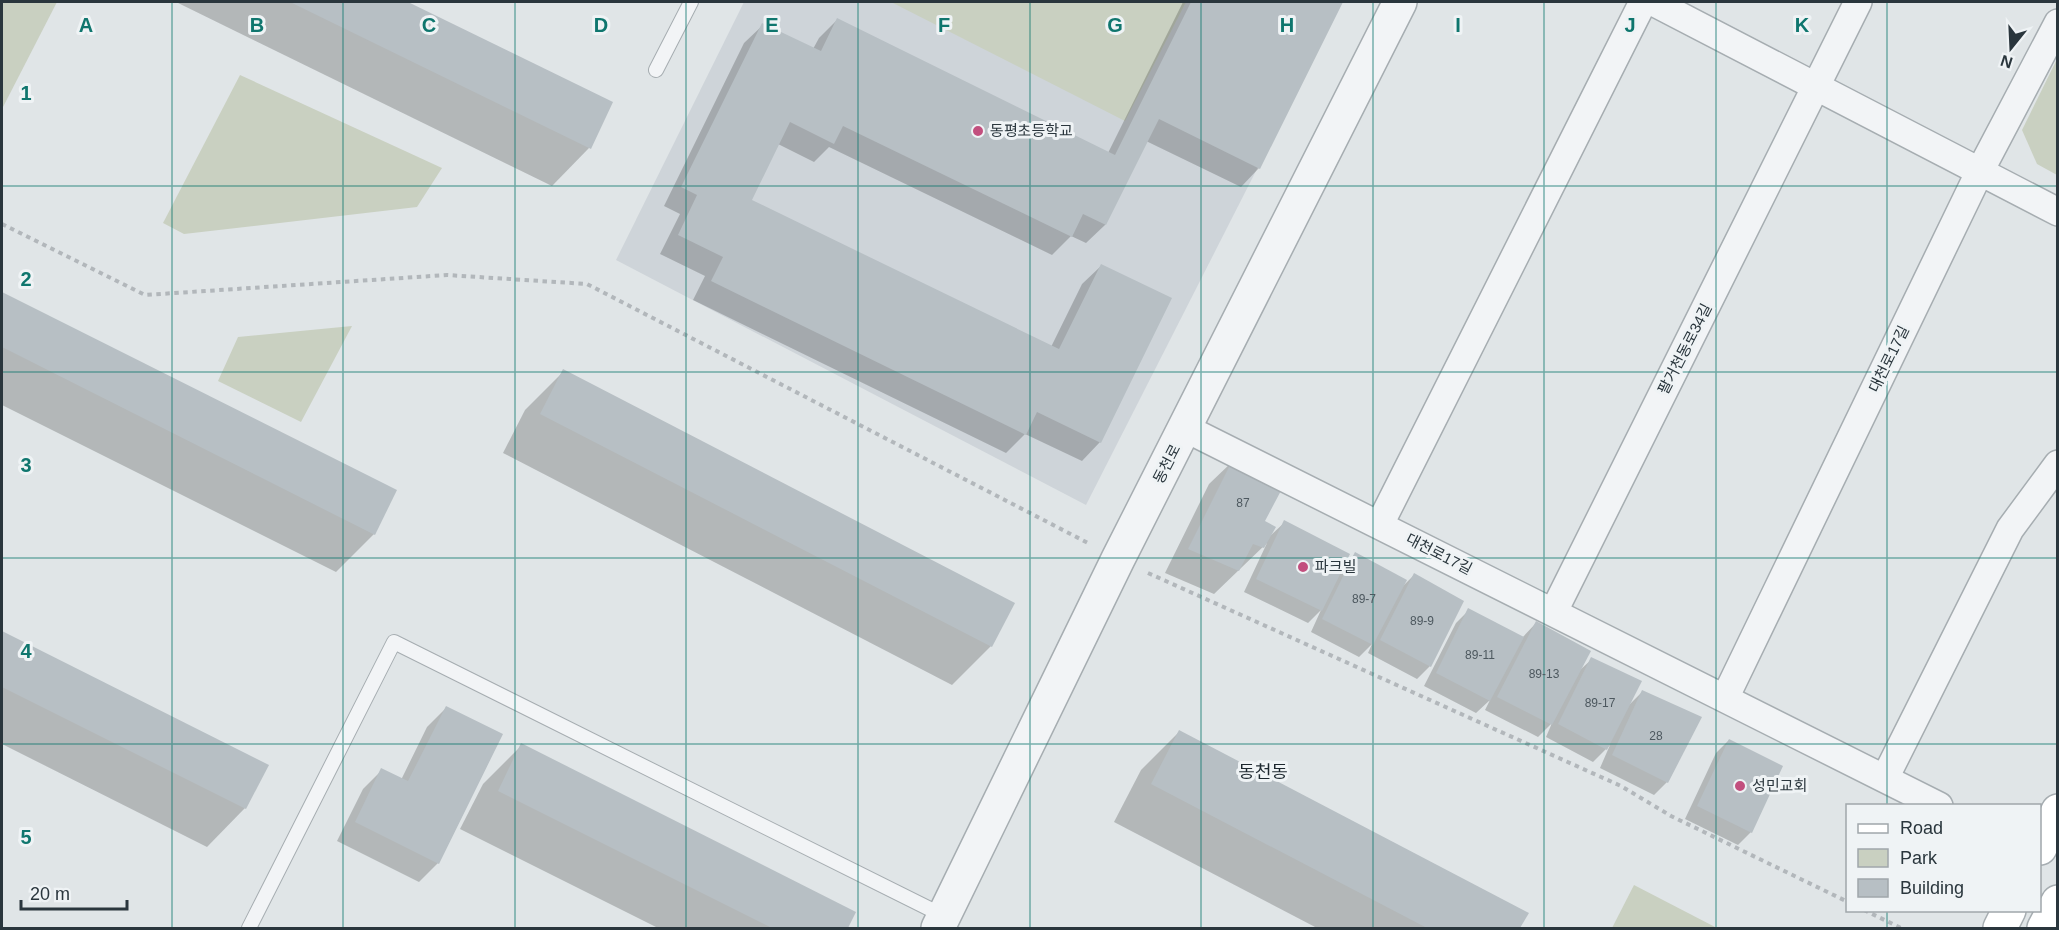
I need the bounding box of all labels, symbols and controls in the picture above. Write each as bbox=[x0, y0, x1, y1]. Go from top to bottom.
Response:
text: A bbox=[79, 14, 93, 36]
text: B bbox=[250, 14, 264, 36]
text: C bbox=[422, 14, 436, 36]
text: D bbox=[594, 14, 608, 36]
text: E bbox=[765, 14, 779, 36]
text: F bbox=[938, 14, 950, 36]
text: G bbox=[1107, 14, 1123, 36]
text: H bbox=[1280, 14, 1294, 36]
text: I bbox=[1455, 14, 1461, 36]
text: J bbox=[1624, 14, 1636, 36]
text: K bbox=[1795, 14, 1810, 36]
north arrow bbox=[1981, 18, 2041, 78]
text: N bbox=[1998, 52, 2015, 72]
text: 1 bbox=[20, 82, 32, 104]
place label: 동평초등학교 bbox=[990, 122, 1073, 139]
marker: 동평초등학교 bbox=[971, 124, 985, 138]
text: 2 bbox=[20, 268, 32, 290]
street label: 팔거천동로34길 bbox=[1654, 301, 1715, 397]
street label: 대천로17길 bbox=[1865, 323, 1912, 395]
street label: 동천로 bbox=[1150, 441, 1184, 486]
text: 3 bbox=[20, 454, 32, 476]
house number: 87 bbox=[1236, 496, 1250, 510]
street label: 대천로17길 bbox=[1403, 530, 1475, 577]
place label: 파크빌 bbox=[1315, 558, 1356, 575]
marker: 파크빌 bbox=[1296, 560, 1310, 574]
house number: 89-7 bbox=[1352, 592, 1376, 606]
house number: 89-9 bbox=[1410, 614, 1434, 628]
text: 4 bbox=[20, 640, 32, 662]
house number: 89-11 bbox=[1465, 648, 1495, 662]
house number: 89-13 bbox=[1529, 667, 1560, 681]
house number: 89-17 bbox=[1585, 696, 1616, 710]
house number: 28 bbox=[1649, 729, 1663, 743]
district label: 동천동 bbox=[1238, 762, 1288, 782]
place label: 성민교회 bbox=[1752, 777, 1807, 794]
marker: 성민교회 bbox=[1733, 779, 1747, 793]
legend bbox=[1846, 804, 2041, 912]
text: Road bbox=[1900, 818, 1943, 838]
text: 5 bbox=[20, 826, 32, 848]
text: Park bbox=[1900, 848, 1938, 868]
scale bar bbox=[21, 873, 128, 911]
text: Building bbox=[1900, 878, 1964, 898]
text: 20 m bbox=[30, 884, 70, 904]

